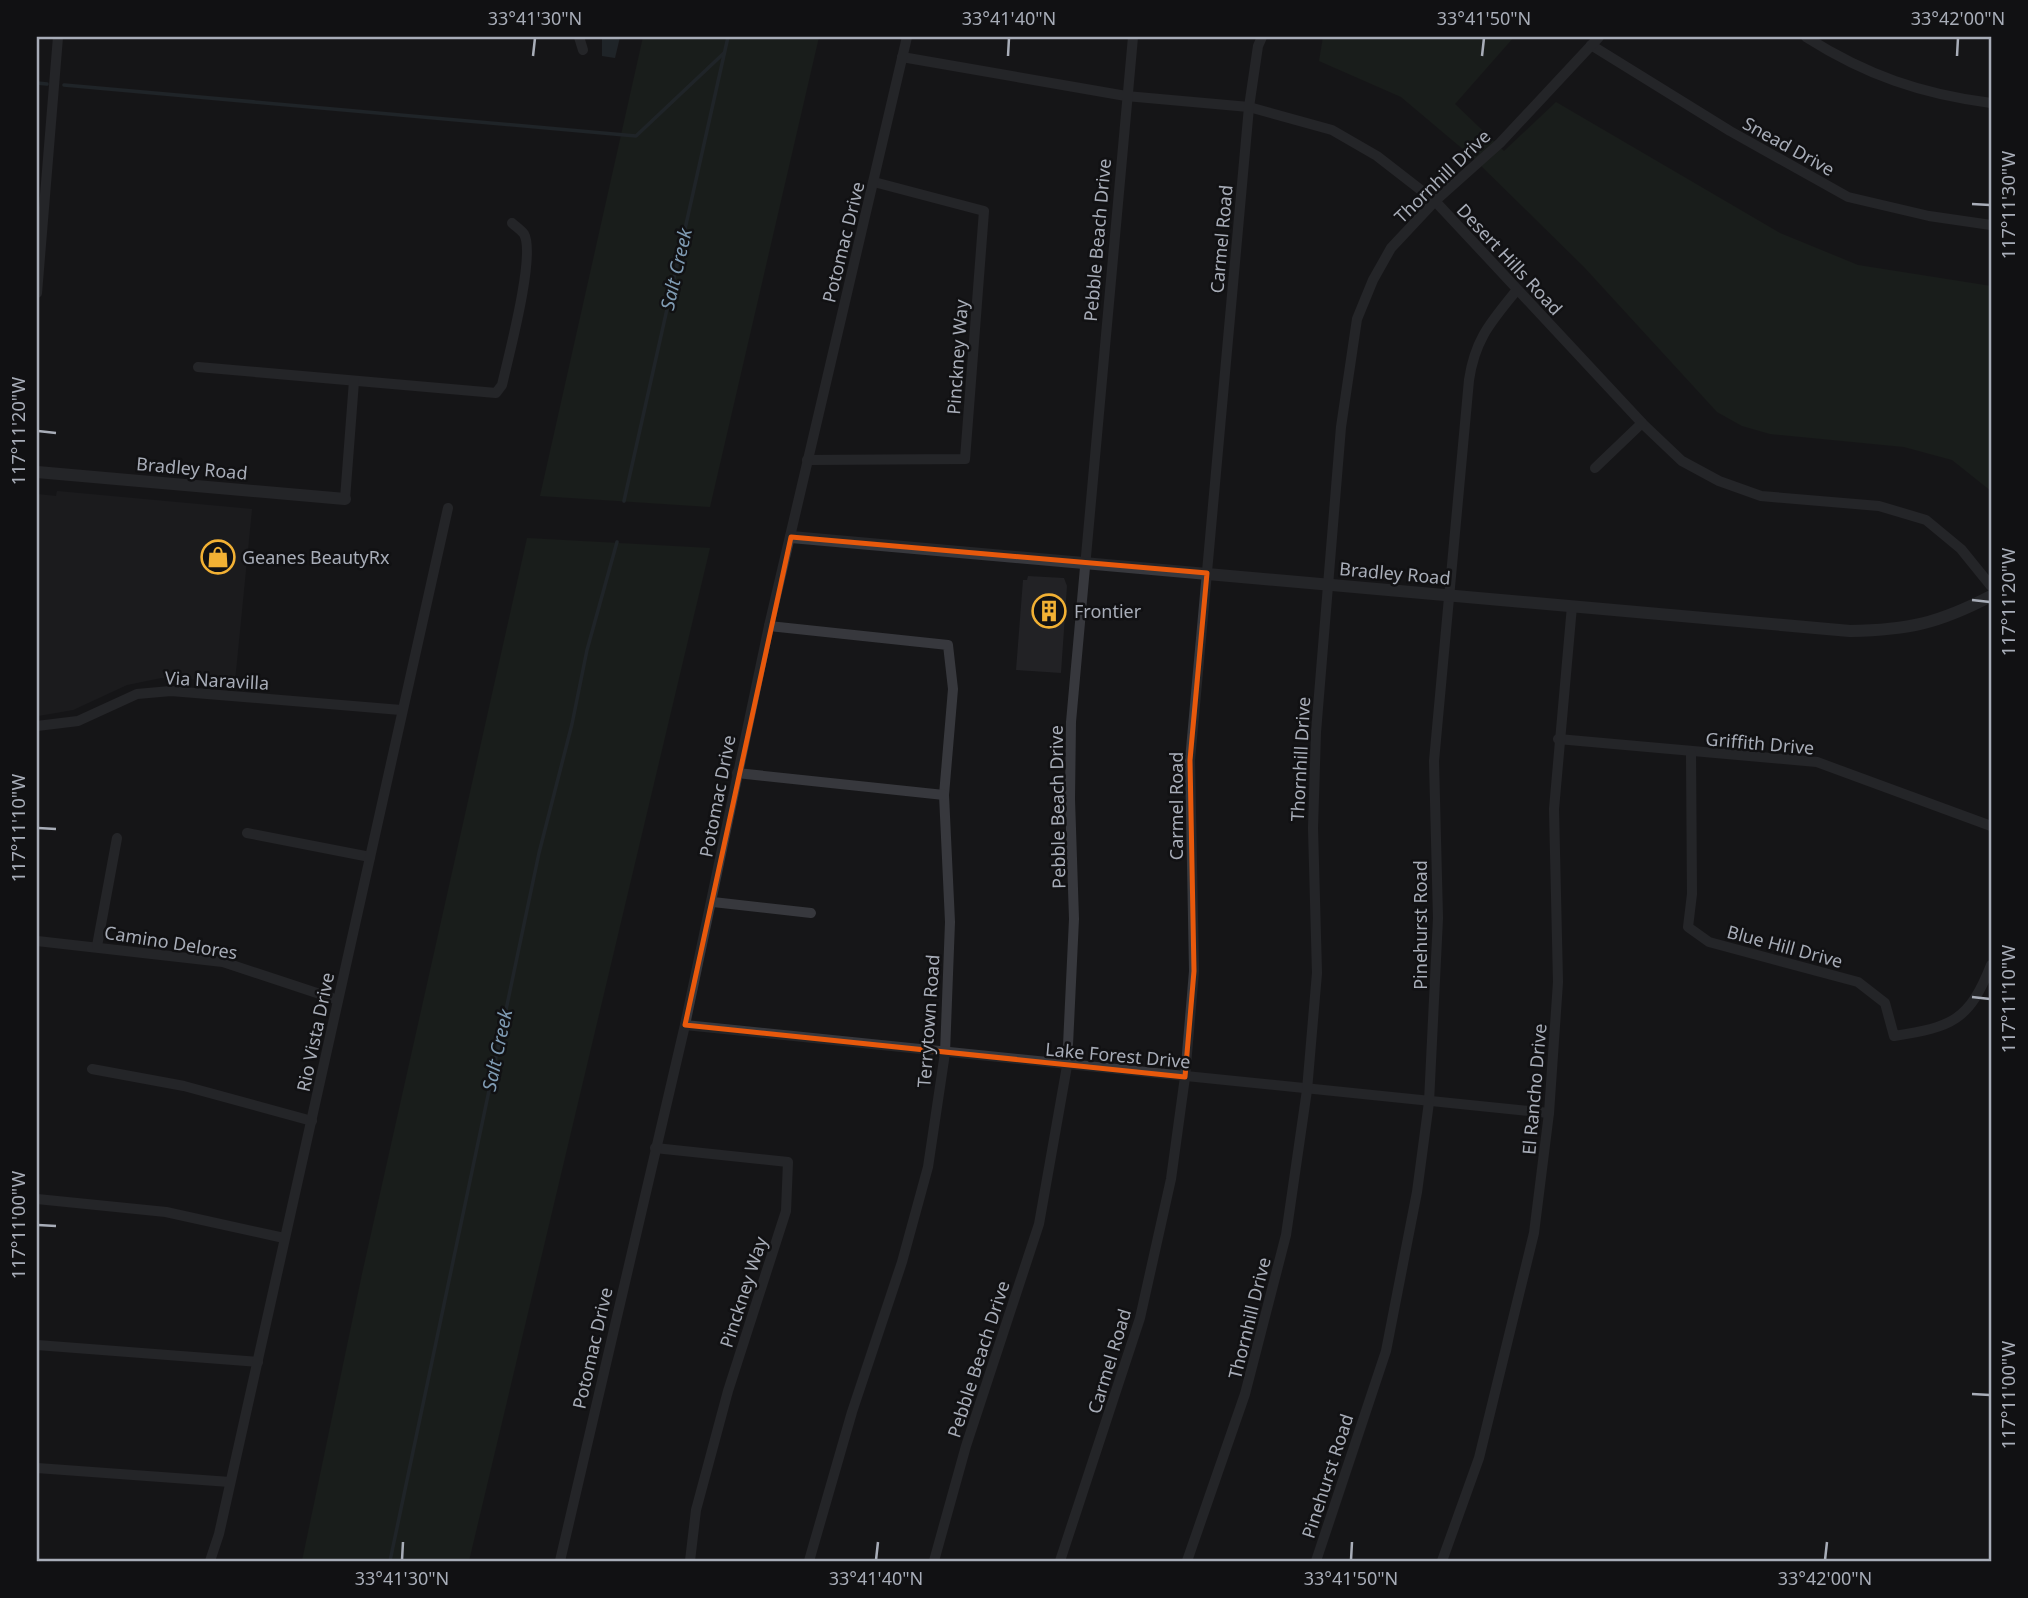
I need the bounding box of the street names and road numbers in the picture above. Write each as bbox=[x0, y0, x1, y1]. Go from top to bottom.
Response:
street label: Snead Drive bbox=[1739, 111, 1839, 181]
street label: Thornhill Drive bbox=[1389, 124, 1495, 228]
street label: Pebble Beach Drive bbox=[1078, 157, 1116, 323]
street label: Potomac Drive bbox=[816, 179, 870, 305]
street label: Carmel Road bbox=[1204, 184, 1238, 294]
street label: Desert Hills Road bbox=[1452, 198, 1568, 320]
street label: Pinckney Way bbox=[941, 298, 973, 415]
street label: Bradley Road bbox=[135, 451, 249, 485]
street label: Bradley Road bbox=[1338, 556, 1452, 590]
street label: Via Naravilla bbox=[164, 665, 270, 695]
street label: Thornhill Drive bbox=[1285, 696, 1315, 822]
street label: Pebble Beach Drive bbox=[1044, 725, 1070, 889]
street label: Griffith Drive bbox=[1705, 726, 1815, 760]
street label: Potomac Drive bbox=[693, 733, 741, 859]
street label: Carmel Road bbox=[1164, 752, 1188, 860]
street label: Pinehurst Road bbox=[1408, 860, 1432, 990]
street label: Blue Hill Drive bbox=[1725, 919, 1845, 973]
street label: Camino Delores bbox=[103, 920, 239, 964]
street label: Terrytown Road bbox=[911, 954, 945, 1088]
street label: Rio Vista Drive bbox=[291, 970, 339, 1094]
street label: El Rancho Drive bbox=[1516, 1022, 1552, 1156]
street label: Lake Forest Drive bbox=[1044, 1037, 1192, 1073]
street label: Pinckney Way bbox=[714, 1233, 772, 1351]
street label: Thornhill Drive bbox=[1222, 1255, 1276, 1381]
street label: Pebble Beach Drive bbox=[941, 1278, 1015, 1440]
street label: Potomac Drive bbox=[566, 1285, 618, 1411]
street label: Carmel Road bbox=[1082, 1306, 1136, 1416]
street label: Pinehurst Road bbox=[1296, 1411, 1358, 1541]

